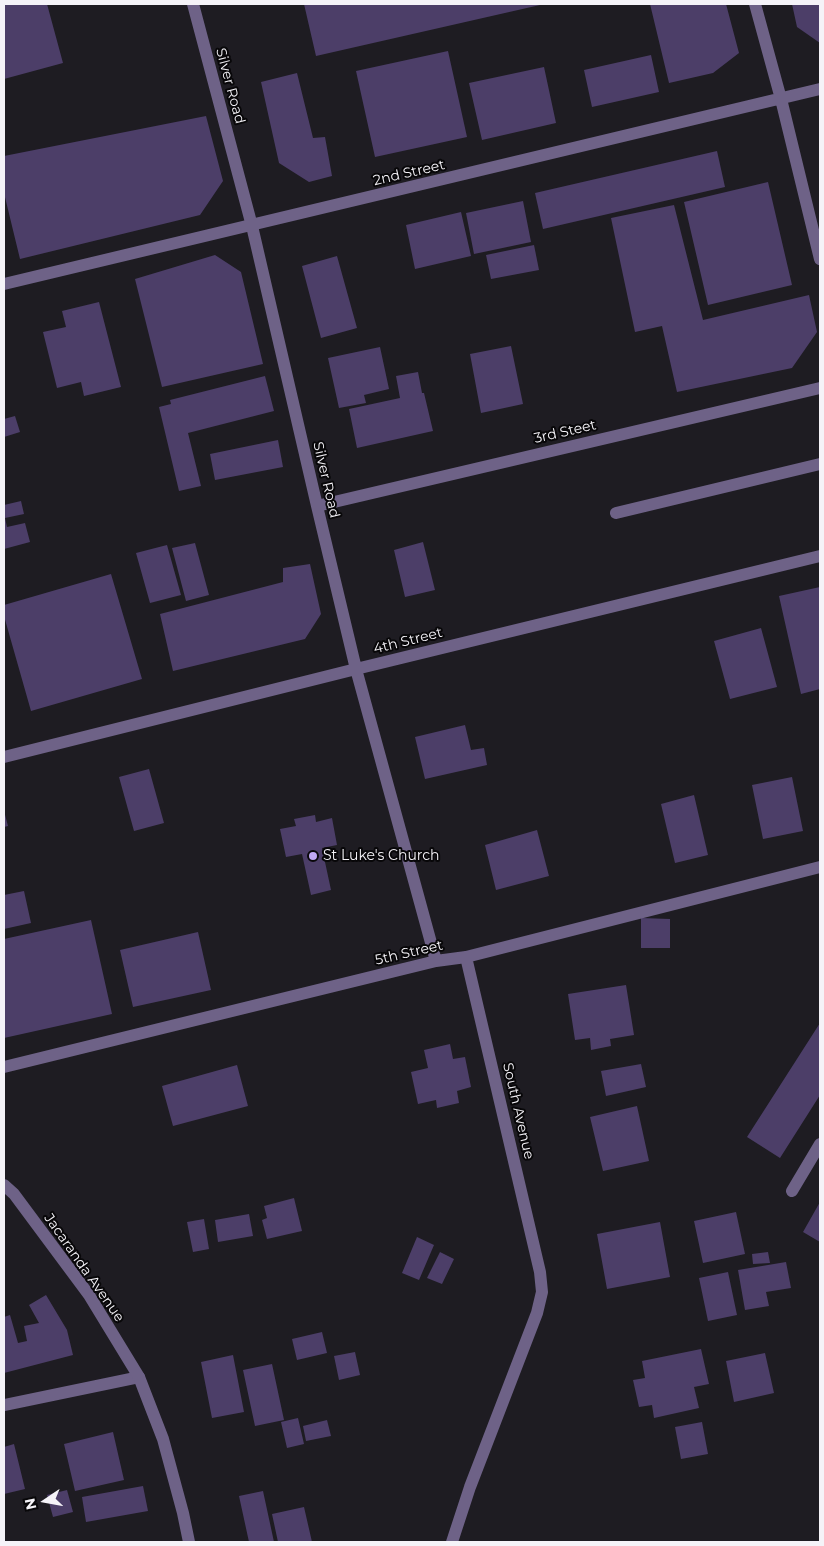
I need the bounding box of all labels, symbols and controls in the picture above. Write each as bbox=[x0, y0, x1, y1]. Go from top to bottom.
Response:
street label: Silver Road bbox=[212, 46, 248, 126]
street label: 2nd Street bbox=[372, 157, 446, 189]
street label: 3rd Steet bbox=[532, 417, 598, 447]
street label: Silver Road bbox=[309, 440, 343, 520]
street label: 4th Street bbox=[372, 624, 444, 658]
place label: St Luke's Church bbox=[323, 848, 439, 864]
marker: St Luke's Church bbox=[307, 850, 319, 862]
street label: 5th Street bbox=[373, 937, 445, 969]
street label: South Avenue bbox=[499, 1061, 537, 1161]
street label: Jacaranda Avenue bbox=[40, 1211, 128, 1325]
north arrow bbox=[20, 1476, 70, 1526]
text: N bbox=[20, 1497, 40, 1512]

